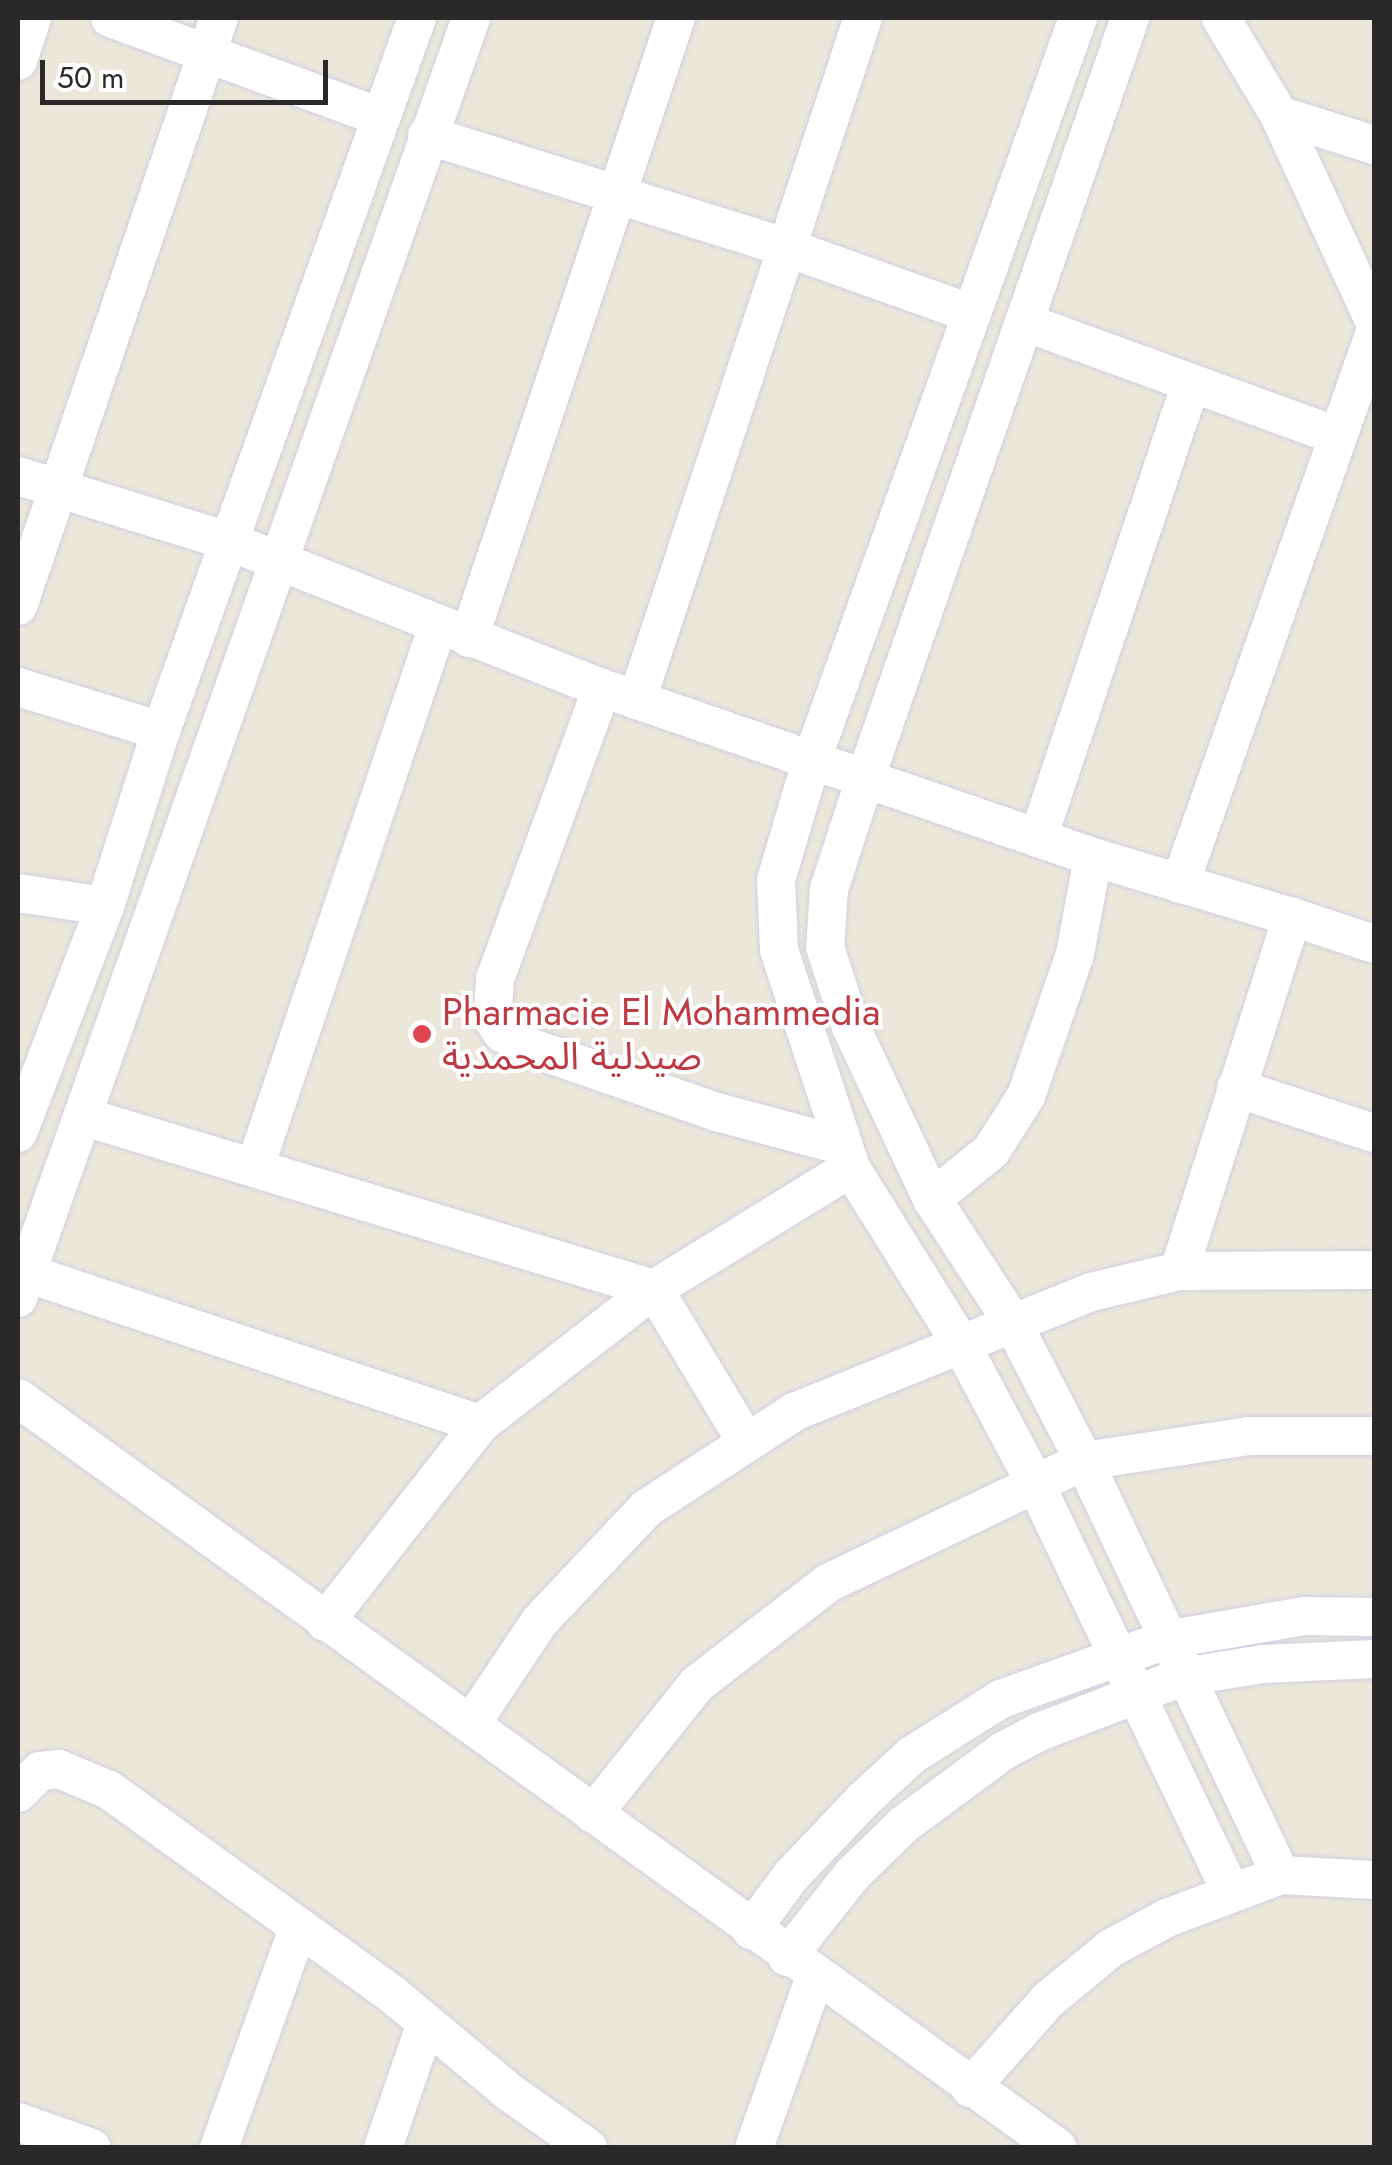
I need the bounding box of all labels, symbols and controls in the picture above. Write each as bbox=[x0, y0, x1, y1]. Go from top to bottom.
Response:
scale bar bbox=[45, 40, 332, 102]
text: 50 m bbox=[57, 56, 124, 99]
place label: Pharmacie El Mohammedia صيدلية المحمدية bbox=[442, 989, 880, 1078]
marker: Pharmacie El Mohammedia صيدلية المحمدية bbox=[411, 1023, 433, 1045]

